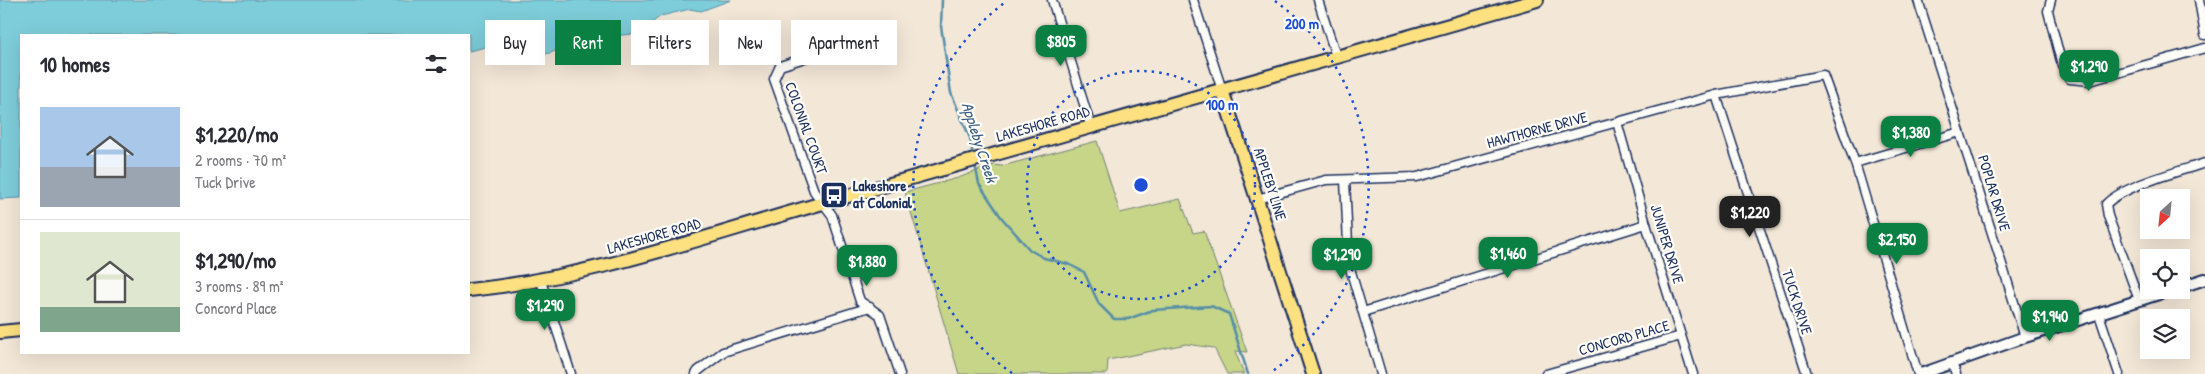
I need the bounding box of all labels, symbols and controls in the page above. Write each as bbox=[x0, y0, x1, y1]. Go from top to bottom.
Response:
text: 200 m bbox=[1285, 13, 1319, 34]
chip: Buy bbox=[485, 20, 545, 65]
chip: Rent bbox=[555, 20, 621, 65]
chip: Filters bbox=[631, 20, 709, 65]
chip: New bbox=[719, 20, 781, 65]
chip: Apartment bbox=[791, 20, 897, 65]
pin: $805 bbox=[1031, 24, 1091, 67]
text: $805 bbox=[1047, 30, 1075, 52]
pin: $1,290 bbox=[2048, 49, 2130, 92]
text: 10 homes bbox=[40, 50, 110, 79]
icon: filters bbox=[422, 50, 450, 78]
text: $1,290 bbox=[2070, 55, 2108, 77]
street label: COLONIAL COURT bbox=[780, 79, 833, 178]
text: 100 m bbox=[1206, 94, 1238, 115]
water label: Appleby Creek bbox=[957, 99, 1004, 186]
street label: LAKESHORE ROAD bbox=[994, 100, 1093, 147]
street label: HAWTHORNE DRIVE bbox=[1484, 106, 1590, 153]
pin: $1,380 bbox=[1870, 116, 1952, 158]
text: $1,220/mo bbox=[195, 120, 278, 149]
text: $1,380 bbox=[1892, 121, 1930, 143]
icon: home bbox=[80, 127, 140, 187]
street label: APPLEBY LINE bbox=[1249, 145, 1292, 223]
text: 2 rooms · 70 m² bbox=[195, 149, 286, 171]
street label: POPLAR DRIVE bbox=[1973, 152, 2016, 234]
text: Tuck Drive bbox=[195, 171, 256, 193]
place label: Lakeshore at Colonial bbox=[853, 175, 913, 213]
centre of rings bbox=[1132, 176, 1150, 194]
bus stop icon: Lakeshore at Colonial bbox=[819, 180, 849, 210]
north arrow bbox=[2140, 189, 2190, 239]
map controls bbox=[2140, 189, 2190, 359]
pin: $1,220 bbox=[1709, 196, 1791, 238]
text: $1,220 bbox=[1730, 201, 1770, 223]
street label: JUNIPER DRIVE bbox=[1645, 202, 1690, 286]
street label: LAKESHORE ROAD bbox=[605, 212, 704, 259]
pin: $2,150 bbox=[1856, 222, 1938, 265]
text: $2,150 bbox=[1878, 228, 1916, 250]
pin: $1,460 bbox=[1467, 236, 1549, 279]
pin: $1,290 bbox=[1301, 238, 1383, 280]
text: $1,460 bbox=[1490, 242, 1526, 264]
text: $1,290 bbox=[1323, 243, 1361, 265]
pin: $1,880 bbox=[826, 244, 908, 287]
text: $1,290/mo bbox=[195, 246, 276, 275]
button: locate bbox=[2140, 249, 2190, 299]
text: $1,880 bbox=[848, 250, 886, 272]
icon: home bbox=[80, 252, 140, 312]
street label: TUCK DRIVE bbox=[1777, 267, 1818, 337]
text: 3 rooms · 89 m² bbox=[195, 275, 284, 297]
pin: $1,290 bbox=[504, 288, 586, 331]
text: $1,290 bbox=[526, 294, 564, 316]
text: Concord Place bbox=[195, 297, 277, 319]
pin: $1,940 bbox=[2009, 300, 2091, 342]
text: $1,940 bbox=[2032, 305, 2068, 327]
button: layers bbox=[2140, 309, 2190, 359]
street label: CONCORD PLACE bbox=[1576, 314, 1672, 360]

